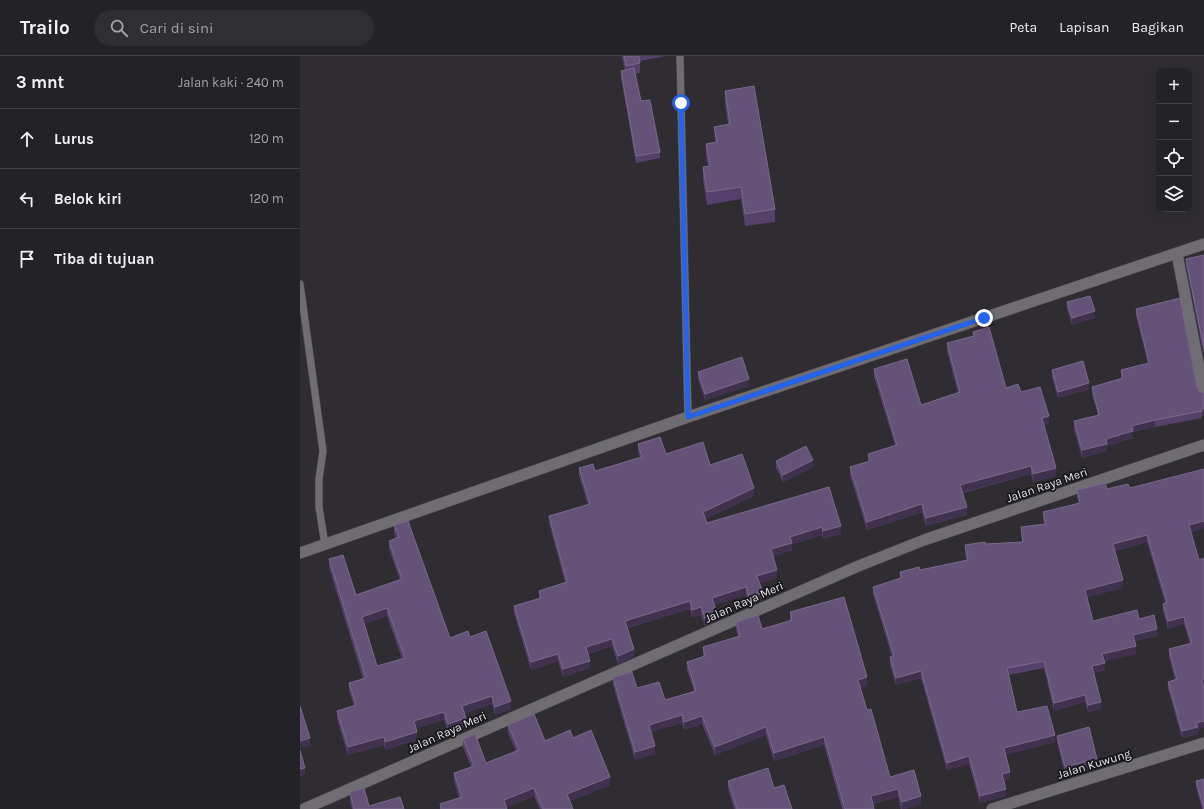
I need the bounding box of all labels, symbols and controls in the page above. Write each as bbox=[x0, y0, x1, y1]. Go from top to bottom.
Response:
search box bbox=[94, 10, 374, 46]
text: Trailo bbox=[20, 17, 70, 39]
icon: search bbox=[108, 17, 130, 39]
text: Cari di sini bbox=[140, 19, 214, 37]
text: Peta bbox=[1009, 19, 1037, 36]
text: Lapisan bbox=[1059, 19, 1109, 36]
text: Bagikan bbox=[1131, 19, 1184, 36]
map controls bbox=[1156, 68, 1192, 212]
button: + bbox=[1156, 68, 1192, 104]
text: 3 mnt bbox=[16, 72, 64, 92]
text: Jalan kaki · 240 m bbox=[178, 75, 284, 90]
route start bbox=[672, 94, 690, 112]
button: − bbox=[1156, 104, 1192, 140]
icon: ahead bbox=[16, 128, 38, 150]
text: Lurus bbox=[54, 130, 94, 148]
text: 120 m bbox=[249, 131, 284, 146]
button: locate bbox=[1156, 140, 1192, 176]
button: layers bbox=[1156, 176, 1192, 212]
icon: left bbox=[16, 188, 38, 210]
text: Belok kiri bbox=[54, 190, 122, 208]
text: 120 m bbox=[249, 191, 284, 206]
icon: arrive bbox=[16, 248, 38, 270]
text: Tiba di tujuan bbox=[54, 250, 154, 268]
route end bbox=[975, 309, 993, 327]
street label: Jalan Raya Meri bbox=[1005, 465, 1089, 505]
street label: Jalan Raya Meri bbox=[702, 578, 786, 626]
street label: Jalan Raya Meri bbox=[405, 708, 489, 756]
street label: Jalan Kuwung bbox=[1056, 746, 1133, 782]

